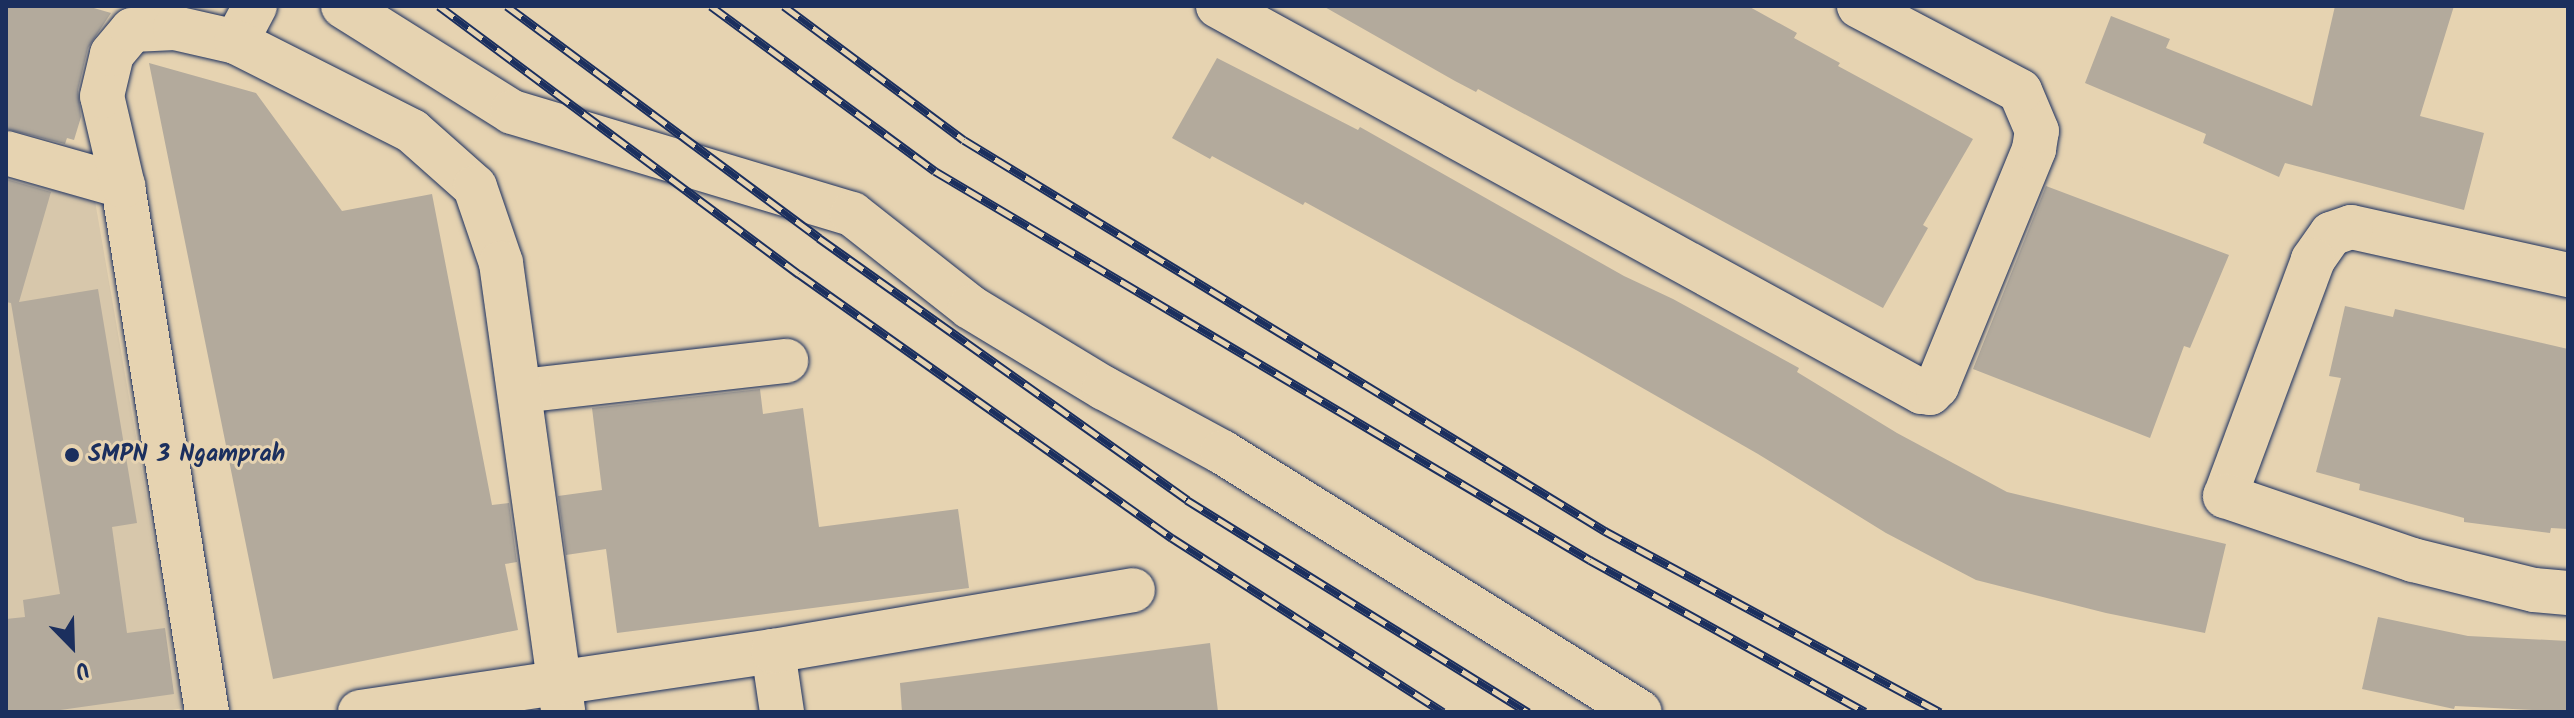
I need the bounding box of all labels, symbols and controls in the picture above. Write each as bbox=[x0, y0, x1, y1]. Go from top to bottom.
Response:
place label: SMPN 3 Ngamprah bbox=[88, 441, 285, 469]
marker: SMPN 3 Ngamprah bbox=[63, 446, 81, 464]
north arrow bbox=[32, 606, 112, 686]
text: U bbox=[69, 650, 94, 687]

